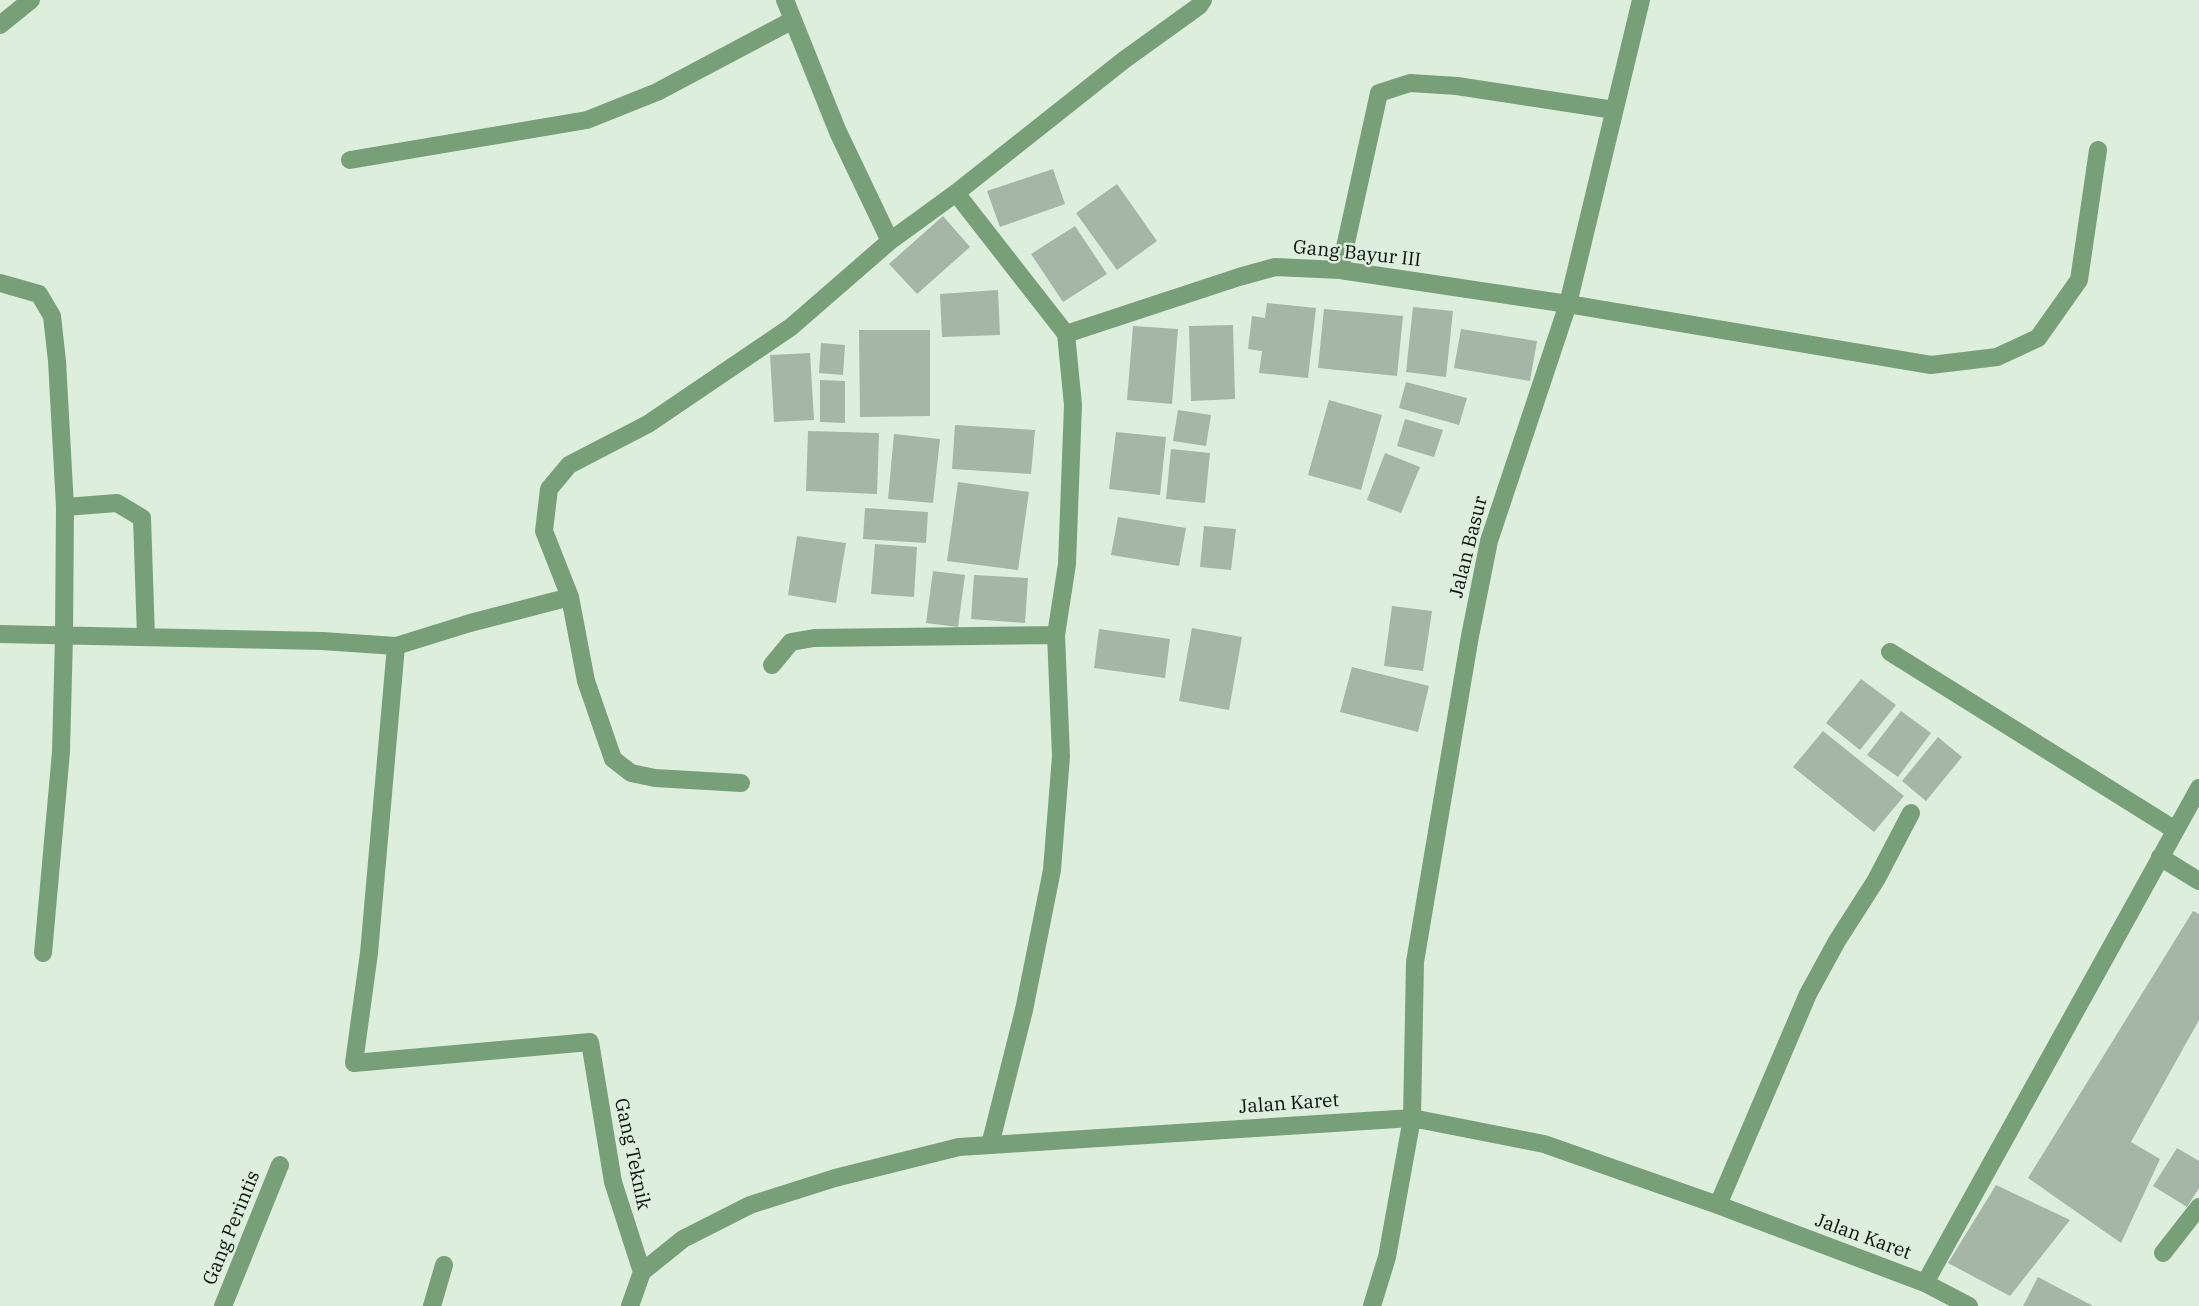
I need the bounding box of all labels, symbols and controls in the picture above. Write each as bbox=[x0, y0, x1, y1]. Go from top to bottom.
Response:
street label: Gang Bayur III bbox=[1292, 236, 1422, 272]
street label: Jalan Basur bbox=[1445, 494, 1493, 600]
street label: Jalan Karet bbox=[1238, 1089, 1340, 1119]
street label: Gang Teknik bbox=[609, 1096, 655, 1212]
street label: Gang Perintis bbox=[199, 1167, 265, 1289]
street label: Jalan Karet bbox=[1812, 1209, 1914, 1265]

